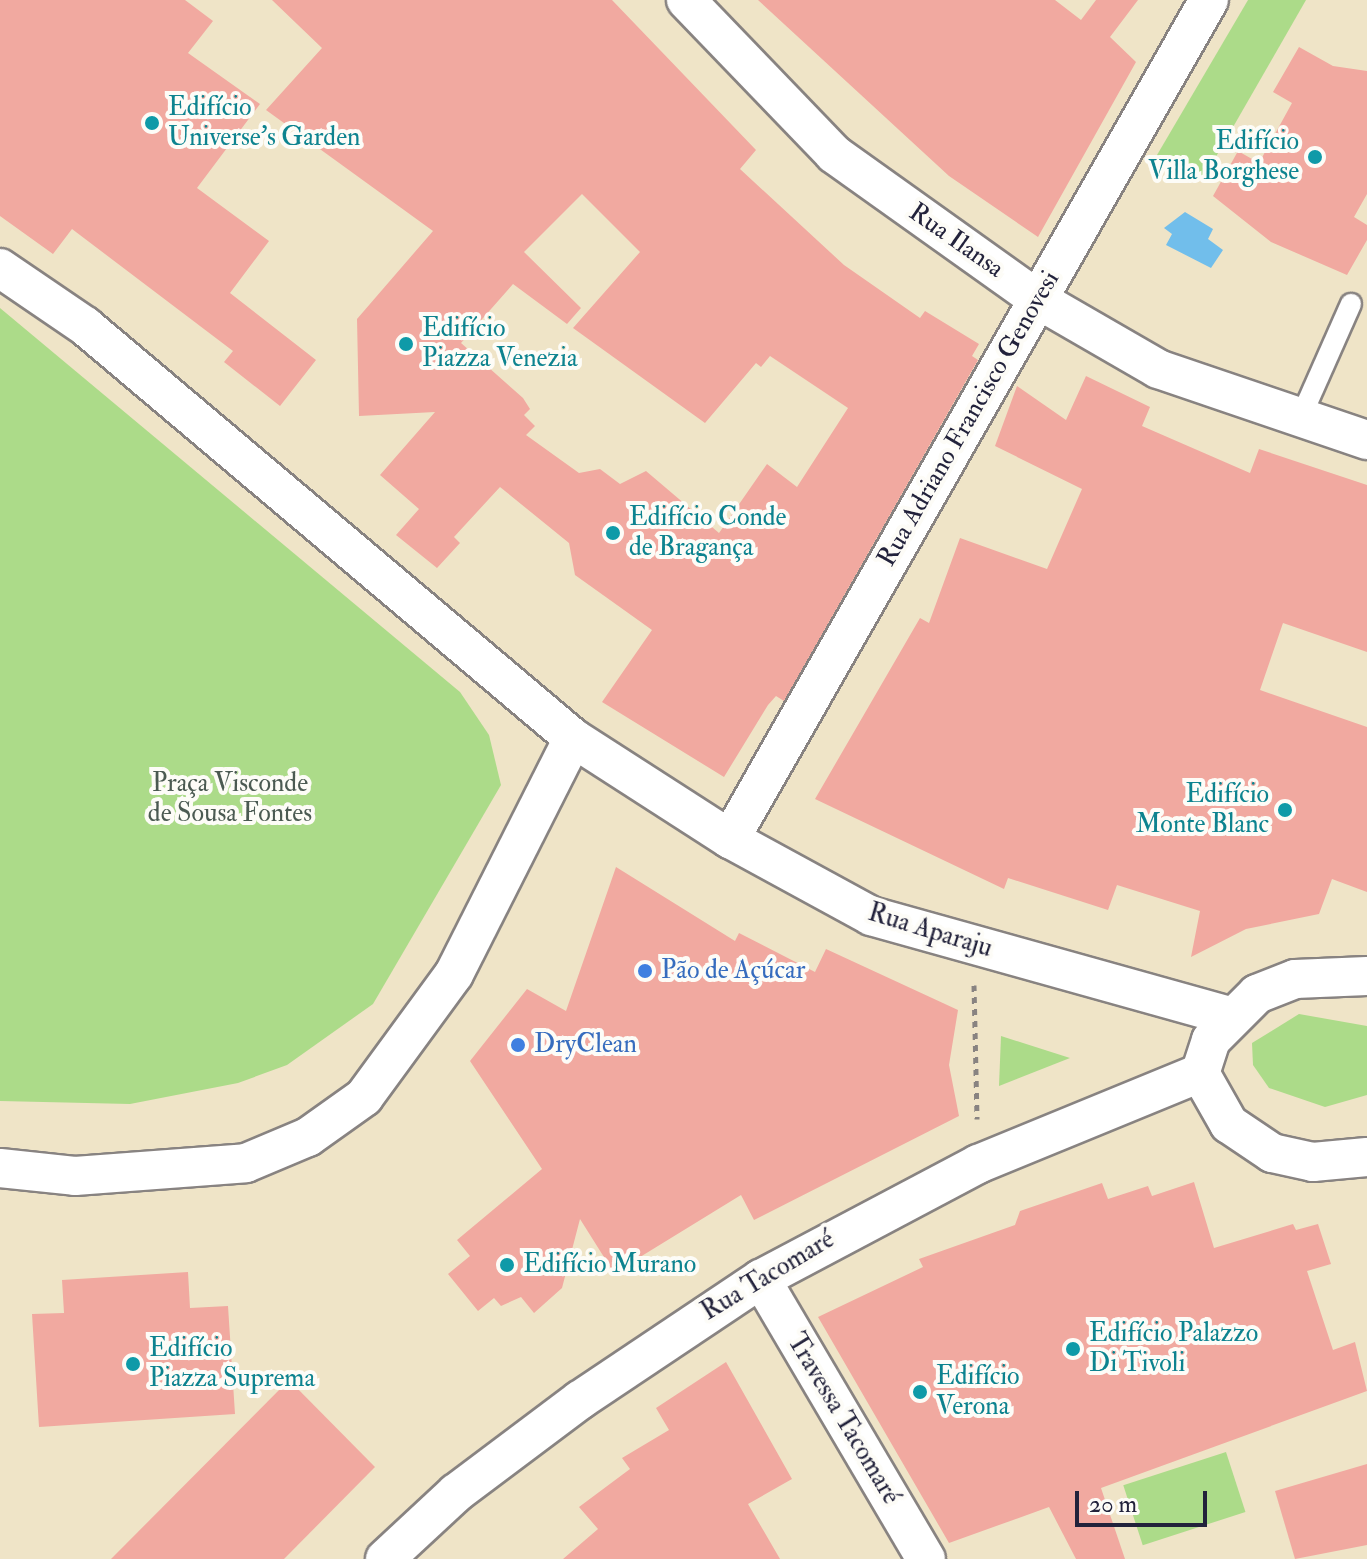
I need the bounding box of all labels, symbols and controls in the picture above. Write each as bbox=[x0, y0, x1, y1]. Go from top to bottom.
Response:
place label: Edifício Universe's Garden bbox=[168, 92, 360, 154]
marker: Edifício Universe's Garden bbox=[143, 114, 161, 132]
place label: Edifício Villa Borghese bbox=[1148, 126, 1299, 188]
marker: Edifício Villa Borghese bbox=[1306, 148, 1324, 166]
street label: Rua Ilansa bbox=[902, 197, 1010, 285]
street label: Rua Adriano Francisco Genovesi bbox=[871, 266, 1067, 572]
place label: Edifício Piazza Venezia bbox=[422, 313, 578, 374]
marker: Edifício Piazza Venezia bbox=[397, 335, 415, 353]
place label: Edifício Conde de Bragança bbox=[629, 502, 786, 564]
marker: Edifício Conde de Bragança bbox=[604, 524, 622, 542]
park label: Praça Visconde de Sousa Fontes bbox=[148, 768, 312, 830]
place label: Edifício Monte Blanc bbox=[1136, 779, 1269, 840]
marker: Edifício Monte Blanc bbox=[1276, 801, 1294, 819]
street label: Rua Aparaju bbox=[864, 897, 996, 965]
place label: Pão de Açúcar bbox=[661, 955, 805, 987]
marker: Pão de Açúcar bbox=[636, 962, 654, 980]
place label: DryClean bbox=[534, 1029, 637, 1061]
marker: DryClean bbox=[509, 1036, 527, 1054]
street label: Rua Tacomaré bbox=[696, 1224, 840, 1328]
place label: Edifício Murano bbox=[523, 1249, 696, 1281]
marker: Edifício Murano bbox=[498, 1256, 516, 1274]
place label: Edifício Palazzo Di Tivoli bbox=[1089, 1318, 1258, 1380]
street label: Travessa Tacomaré bbox=[780, 1328, 906, 1510]
place label: Edifício Piazza Suprema bbox=[149, 1333, 315, 1394]
marker: Edifício Palazzo Di Tivoli bbox=[1064, 1340, 1082, 1358]
marker: Edifício Piazza Suprema bbox=[124, 1355, 142, 1373]
place label: Edifício Verona bbox=[936, 1361, 1019, 1422]
marker: Edifício Verona bbox=[911, 1383, 929, 1401]
scale bar bbox=[1079, 1475, 1211, 1525]
text: 20 m bbox=[1089, 1489, 1137, 1520]

